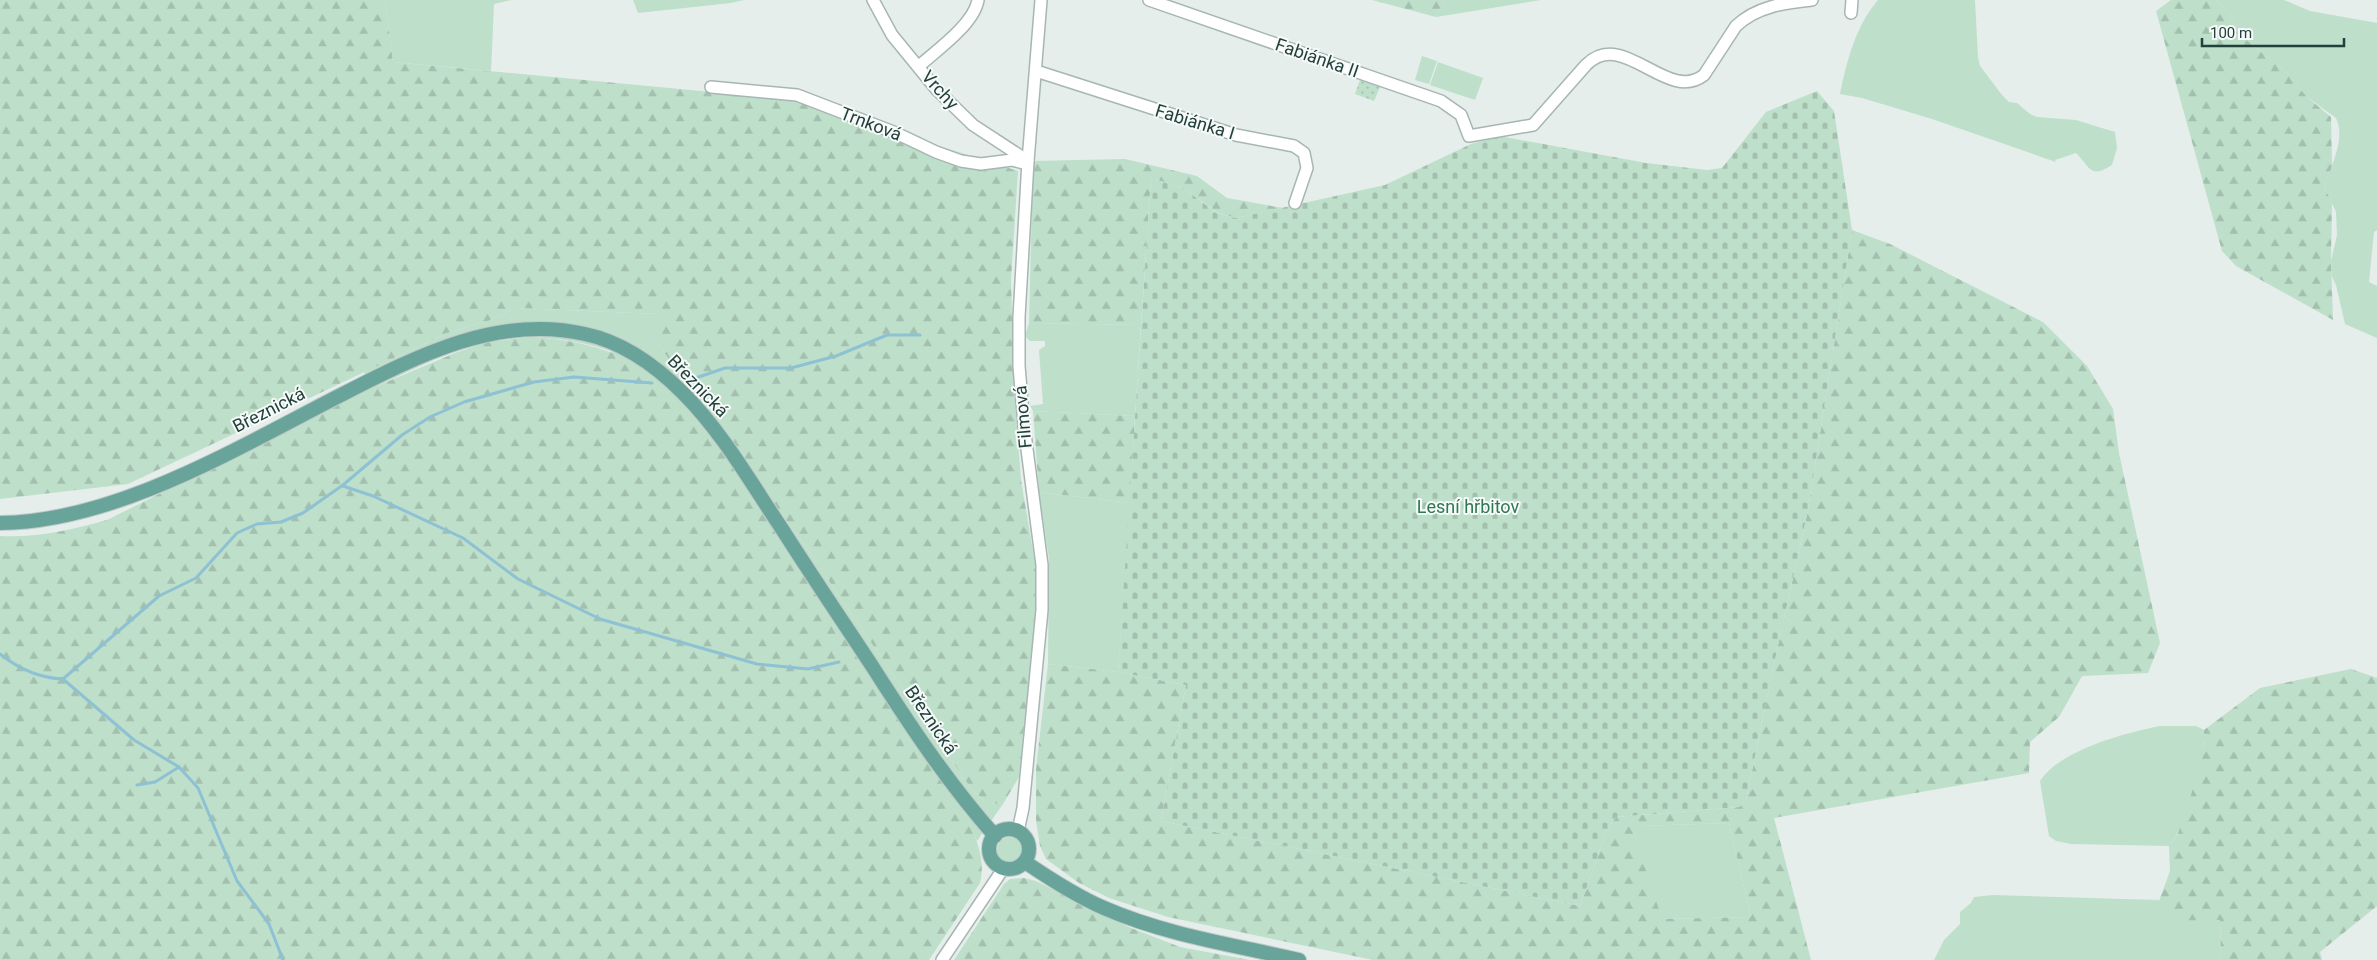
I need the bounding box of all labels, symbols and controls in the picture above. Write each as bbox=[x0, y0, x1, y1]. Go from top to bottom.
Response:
scale bar bbox=[2202, 15, 2344, 47]
text: 100 m bbox=[2210, 24, 2252, 42]
street label: Fabiánka II bbox=[1273, 33, 1362, 82]
street label: Vrchy bbox=[918, 66, 964, 114]
street label: Fabiánka I bbox=[1153, 100, 1237, 144]
street label: Trnková bbox=[838, 102, 905, 145]
street label: Březnická bbox=[664, 350, 733, 421]
street label: Březnická bbox=[229, 382, 308, 437]
street label: Filmová bbox=[1009, 385, 1036, 449]
park label: Lesní hřbitov bbox=[1417, 496, 1520, 517]
street label: Březnická bbox=[901, 681, 962, 758]

